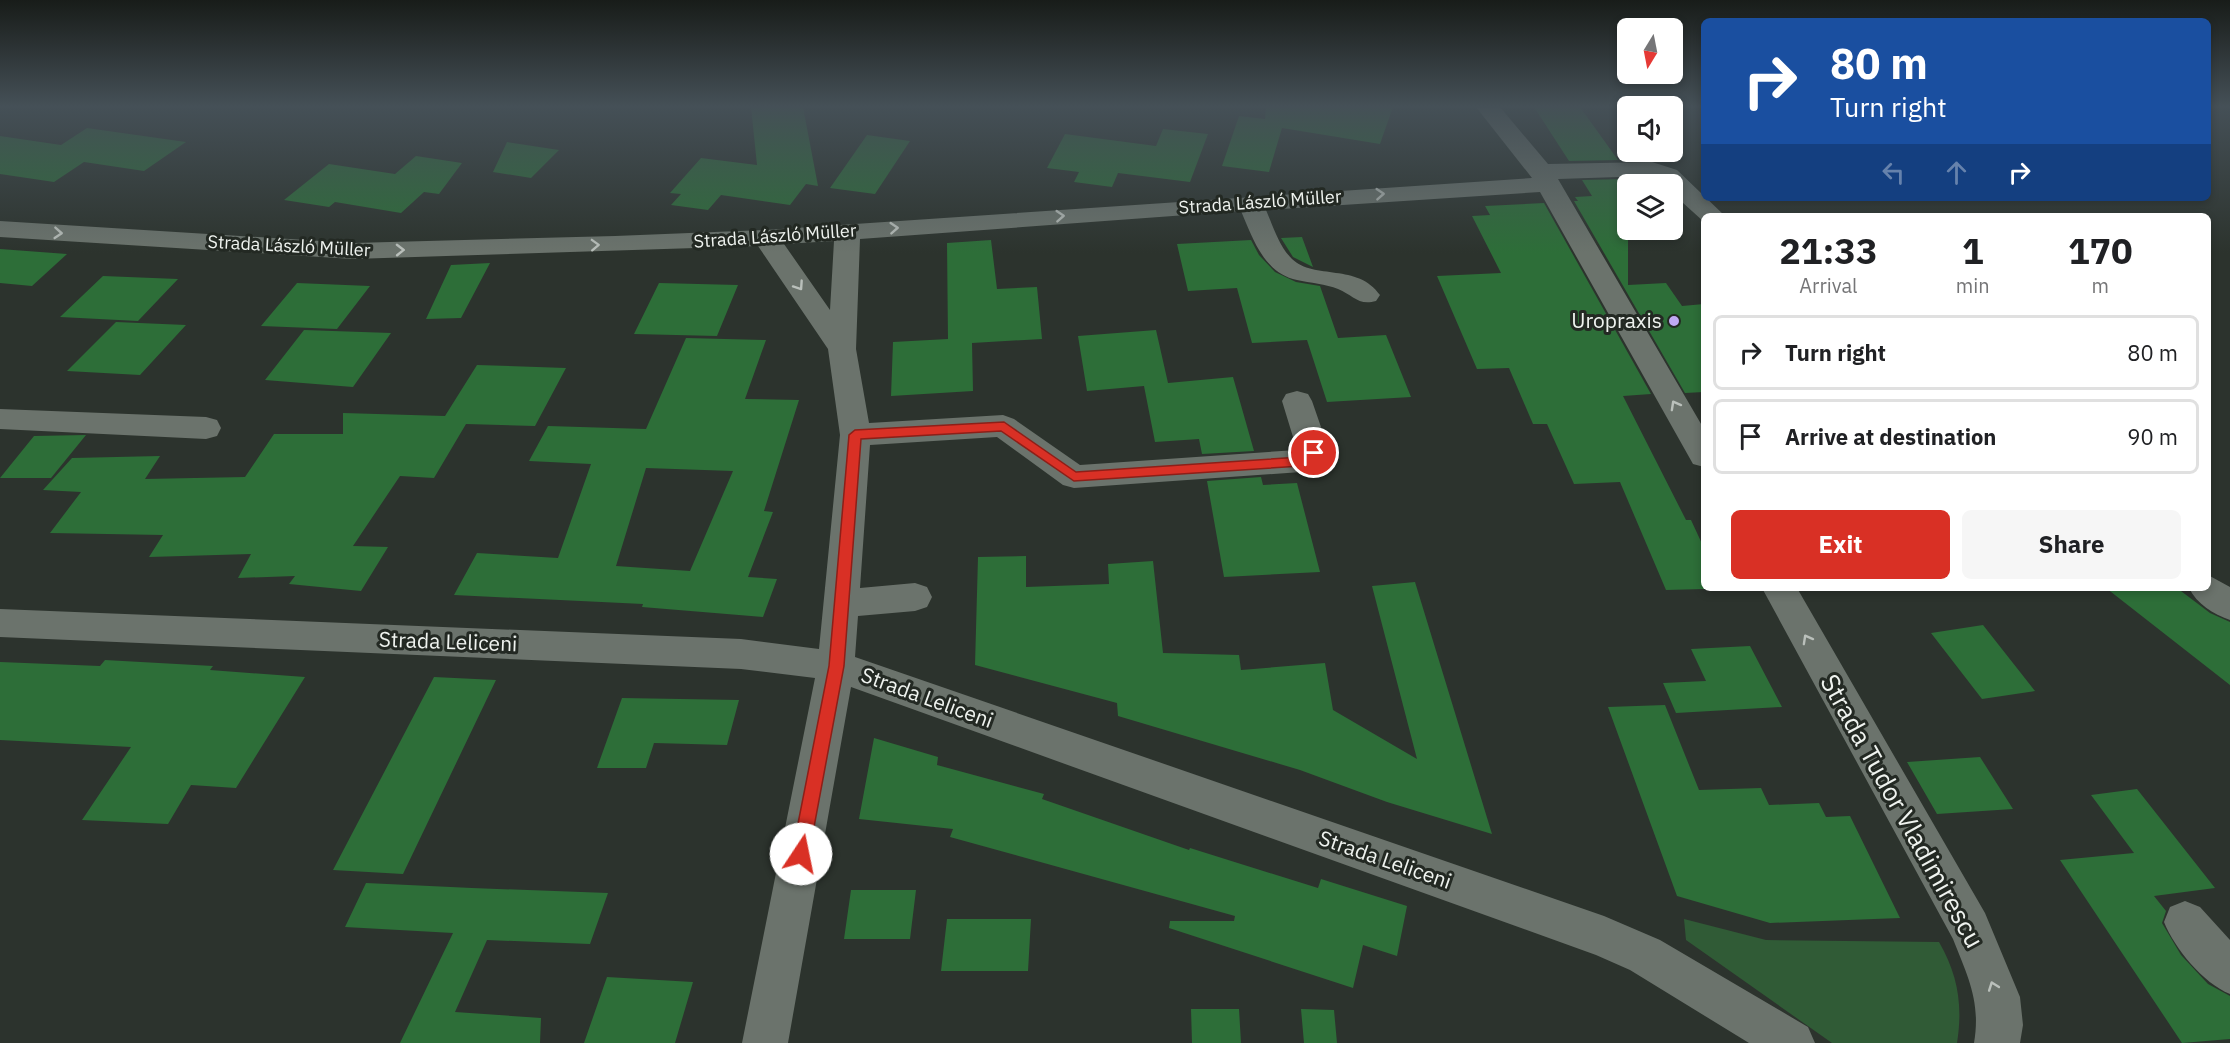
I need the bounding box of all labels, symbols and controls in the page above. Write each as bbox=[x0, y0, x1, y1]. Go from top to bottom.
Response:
north arrow bbox=[1617, 18, 1683, 84]
map controls bbox=[1617, 18, 1683, 240]
text: 80 m bbox=[1830, 36, 1928, 91]
icon: right bbox=[1731, 42, 1809, 120]
text: Turn right bbox=[1830, 89, 1947, 124]
button: sound bbox=[1617, 96, 1683, 162]
icon: left bbox=[1877, 156, 1910, 189]
icon: ahead bbox=[1940, 156, 1973, 189]
icon: right bbox=[2003, 156, 2036, 189]
button: layers bbox=[1617, 174, 1683, 240]
street label: Strada László Müller bbox=[1178, 184, 1342, 219]
one-way arrow bbox=[1376, 188, 1385, 201]
one-way arrow bbox=[1056, 209, 1065, 222]
street label: Strada László Müller bbox=[693, 218, 857, 253]
one-way arrow bbox=[890, 222, 899, 235]
one-way arrow bbox=[54, 226, 63, 239]
text: 21:33 bbox=[1779, 227, 1878, 274]
text: 1 bbox=[1962, 227, 1984, 274]
text: 170 bbox=[2068, 227, 2133, 274]
street label: Strada László Müller bbox=[207, 230, 371, 261]
one-way arrow bbox=[590, 238, 599, 251]
one-way arrow bbox=[395, 243, 404, 256]
text: Arrival bbox=[1799, 272, 1858, 299]
text: min bbox=[1956, 272, 1990, 299]
text: m bbox=[2092, 272, 2109, 299]
one-way arrow bbox=[792, 280, 803, 291]
place label: Uropraxis bbox=[1571, 306, 1662, 334]
marker: Uropraxis bbox=[1667, 314, 1681, 328]
icon: right bbox=[1734, 336, 1767, 369]
text: Turn right bbox=[1785, 338, 1886, 367]
text: 80 m bbox=[2127, 338, 2178, 367]
one-way arrow bbox=[1671, 401, 1682, 411]
icon: arrive bbox=[1734, 420, 1767, 453]
text: Arrive at destination bbox=[1785, 422, 1996, 451]
text: 90 m bbox=[2127, 422, 2178, 451]
pin bbox=[1288, 427, 1339, 478]
icon: arrive bbox=[1297, 436, 1330, 469]
button: Exit bbox=[1731, 510, 1950, 579]
button: Share bbox=[1962, 510, 2181, 579]
street label: Strada Leliceni bbox=[378, 625, 518, 657]
one-way arrow bbox=[1803, 635, 1814, 645]
street label: Strada Leliceni bbox=[857, 660, 997, 734]
street label: Strada Tudor Vladimirescu bbox=[1813, 668, 1992, 953]
position arrow bbox=[769, 822, 833, 886]
street label: Strada Leliceni bbox=[1315, 823, 1455, 895]
one-way arrow bbox=[1988, 981, 2001, 992]

